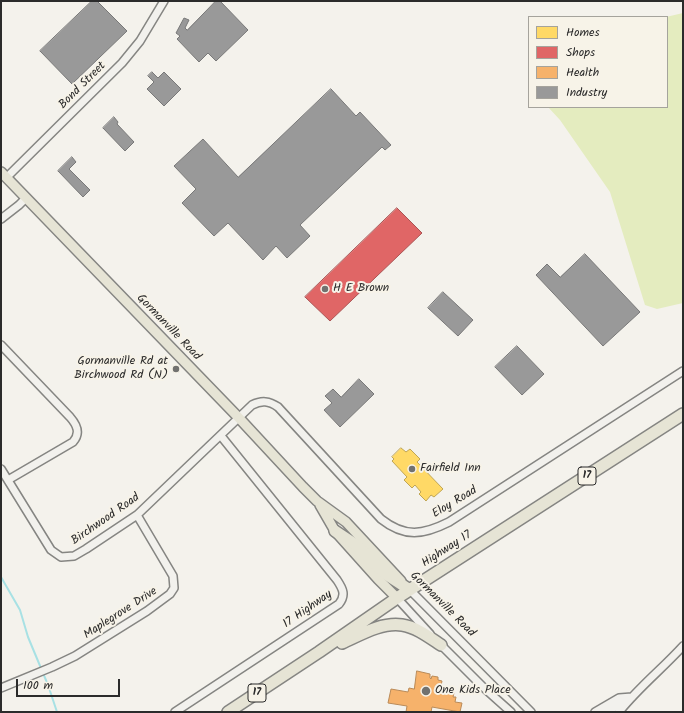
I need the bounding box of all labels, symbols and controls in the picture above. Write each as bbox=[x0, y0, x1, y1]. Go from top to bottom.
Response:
legend bbox=[528, 16, 668, 108]
text: Homes bbox=[566, 23, 600, 42]
text: Shops bbox=[566, 43, 595, 62]
street label: Bond Street bbox=[56, 59, 110, 113]
text: Health bbox=[566, 63, 599, 82]
text: Industry bbox=[566, 83, 607, 102]
place label: H E Brown bbox=[333, 282, 389, 296]
marker: H E Brown bbox=[320, 284, 330, 294]
street label: Gormanville Road bbox=[133, 292, 203, 364]
place label: Gormanville Rd at Birchwood Rd (N) bbox=[74, 355, 168, 383]
marker: Gormanville Rd at Birchwood Rd (N) bbox=[171, 364, 181, 374]
place label: Fairfield Inn bbox=[420, 462, 481, 476]
marker: Fairfield Inn bbox=[407, 464, 417, 474]
road number: 17 bbox=[578, 467, 596, 485]
street label: Eloy Road bbox=[430, 484, 480, 522]
street label: Birchwood Road bbox=[69, 491, 143, 549]
street label: Highway 17 bbox=[419, 529, 475, 571]
street label: Gormanville Road bbox=[406, 569, 478, 641]
street label: Maplegrove Drive bbox=[82, 585, 160, 643]
street label: 17 Highway bbox=[281, 588, 335, 632]
scale bar bbox=[18, 671, 122, 697]
text: 100 m bbox=[23, 676, 53, 695]
road number: 17 bbox=[248, 684, 266, 702]
place label: One Kids Place bbox=[435, 684, 511, 698]
marker: One Kids Place bbox=[420, 685, 432, 697]

